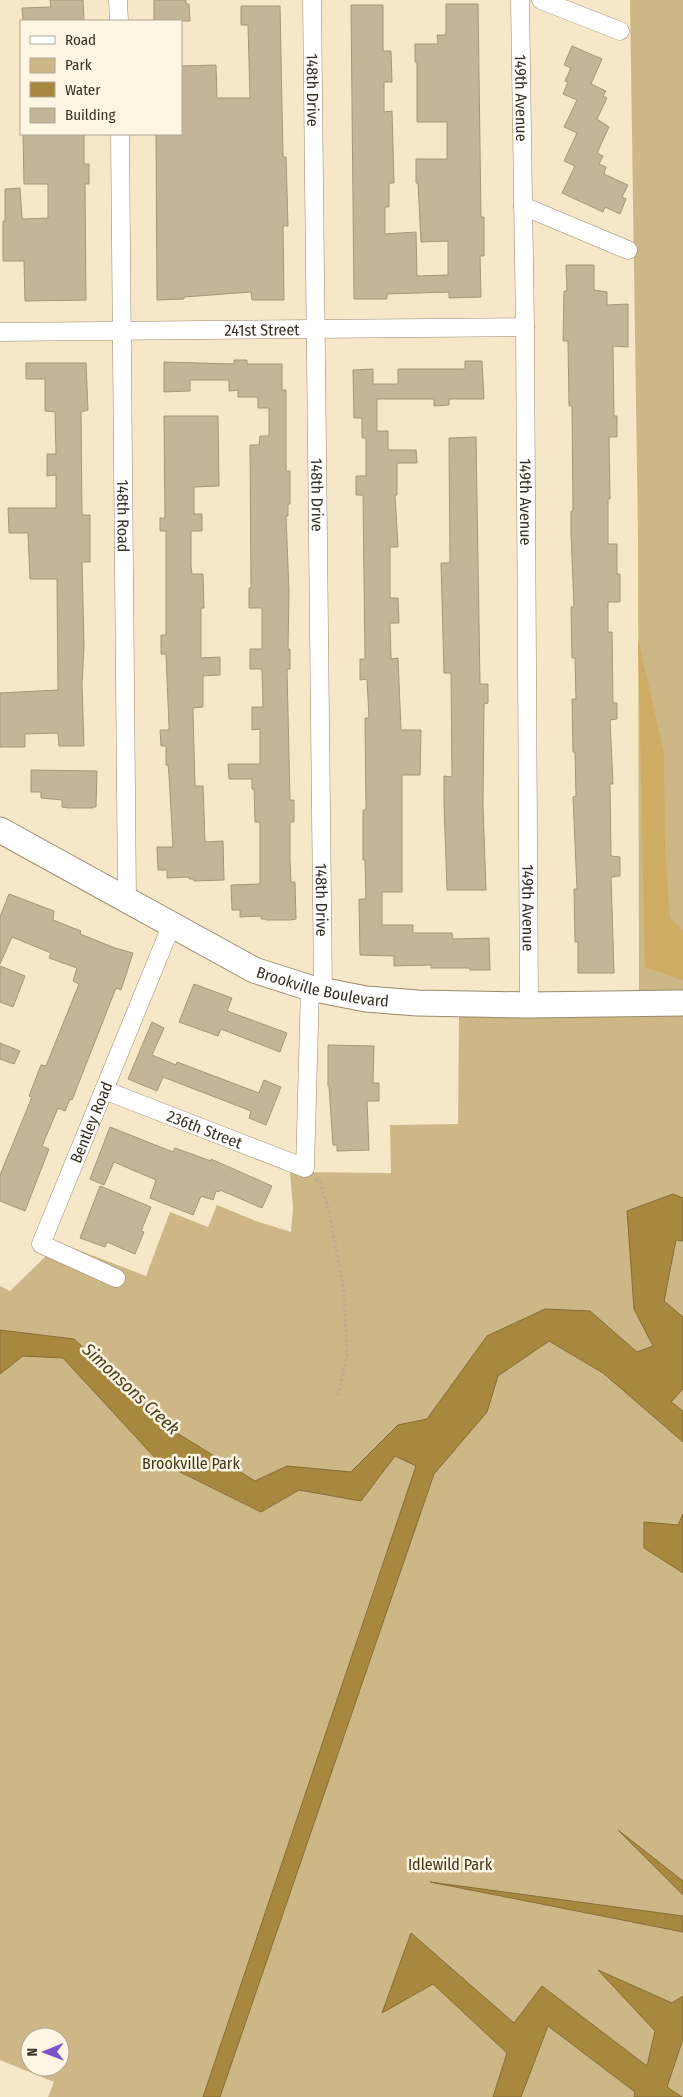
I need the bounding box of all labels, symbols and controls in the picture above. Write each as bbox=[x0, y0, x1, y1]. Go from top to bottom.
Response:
legend bbox=[20, 20, 182, 135]
text: Road bbox=[65, 31, 96, 49]
street label: 148th Drive bbox=[303, 53, 323, 127]
street label: 149th Avenue bbox=[511, 54, 532, 142]
text: Park bbox=[65, 56, 92, 74]
text: Water bbox=[65, 81, 101, 99]
text: Building bbox=[65, 106, 116, 124]
street label: 241st Street bbox=[224, 320, 300, 339]
street label: 148th Drive bbox=[308, 458, 327, 532]
street label: 149th Avenue bbox=[516, 458, 536, 546]
street label: 148th Road bbox=[114, 480, 133, 552]
street label: 148th Drive bbox=[312, 863, 332, 937]
street label: 149th Avenue bbox=[519, 864, 538, 952]
street label: Brookville Boulevard bbox=[254, 962, 389, 1010]
street label: Bentley Road bbox=[66, 1079, 116, 1166]
street label: 236th Street bbox=[164, 1106, 246, 1152]
water label: Simonsons Creek bbox=[77, 1338, 184, 1440]
park label: Brookville Park bbox=[142, 1454, 240, 1473]
park label: Idlewild Park bbox=[408, 1855, 493, 1874]
north arrow bbox=[20, 2027, 70, 2077]
text: N bbox=[24, 2048, 41, 2057]

